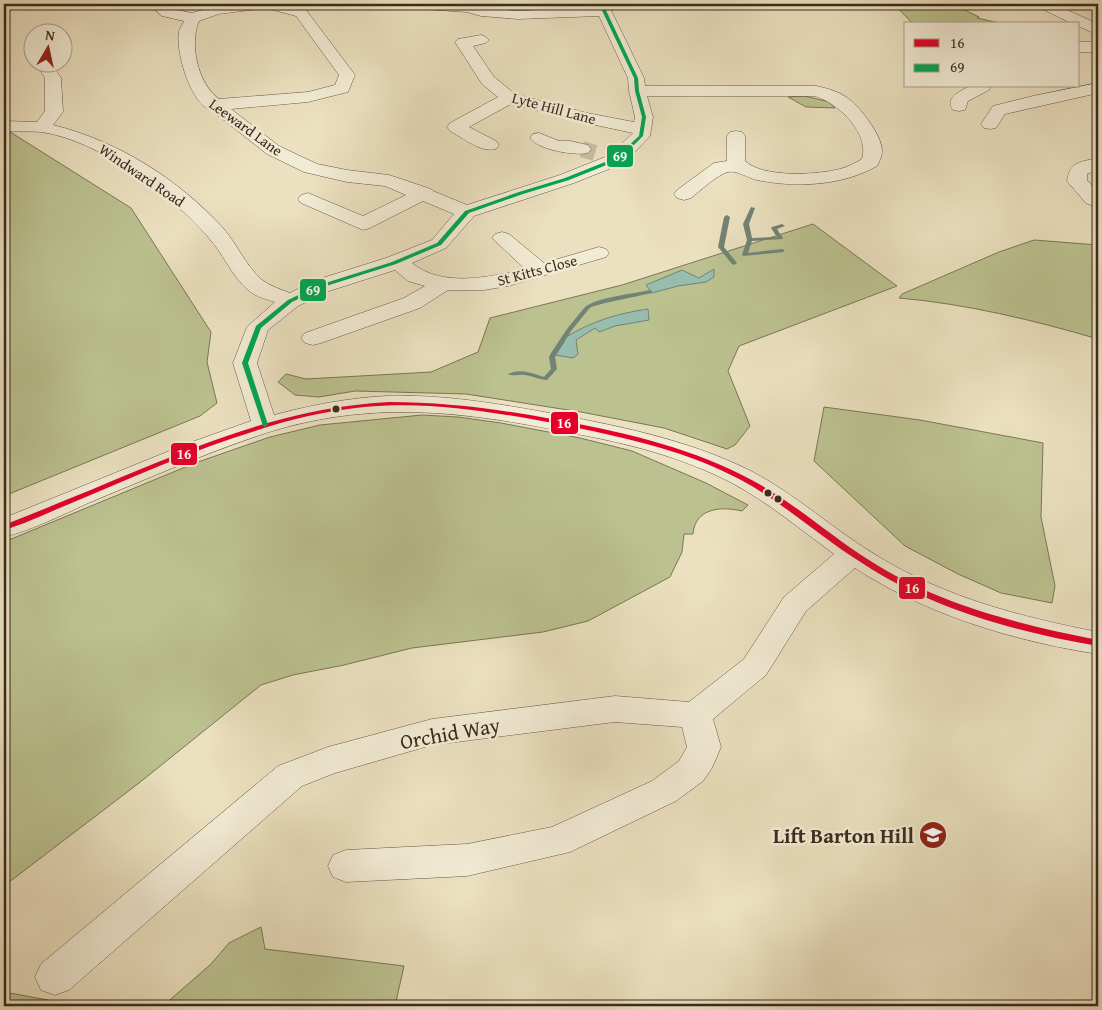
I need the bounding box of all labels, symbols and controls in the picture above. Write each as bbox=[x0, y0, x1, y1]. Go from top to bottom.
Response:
north arrow bbox=[22, 22, 72, 72]
legend bbox=[904, 22, 1080, 88]
text: N bbox=[44, 25, 57, 46]
text: 16 bbox=[950, 32, 964, 53]
text: 69 bbox=[950, 56, 964, 77]
street label: Lyte Hill Lane bbox=[510, 87, 598, 129]
street label: Leeward Lane bbox=[205, 93, 287, 161]
street label: Windward Road bbox=[95, 138, 189, 212]
line badge: 69 bbox=[606, 144, 634, 168]
text: 69 bbox=[613, 146, 627, 166]
street label: St Kitts Close bbox=[495, 249, 579, 291]
line badge: 69 bbox=[299, 278, 327, 302]
text: 69 bbox=[306, 280, 320, 300]
unlabelled marker bbox=[331, 404, 341, 414]
line badge: 16 bbox=[550, 411, 579, 435]
text: 16 bbox=[557, 413, 571, 433]
line badge: 16 bbox=[170, 442, 198, 466]
text: 16 bbox=[177, 444, 191, 464]
unlabelled marker bbox=[763, 488, 773, 498]
unlabelled marker bbox=[773, 494, 783, 504]
line badge: 16 bbox=[898, 576, 926, 600]
text: 16 bbox=[905, 578, 919, 598]
street label: Orchid Way bbox=[398, 709, 503, 757]
place label: Lift Barton Hill bbox=[773, 820, 914, 851]
school or university icon: Lift Barton Hill bbox=[918, 820, 948, 850]

